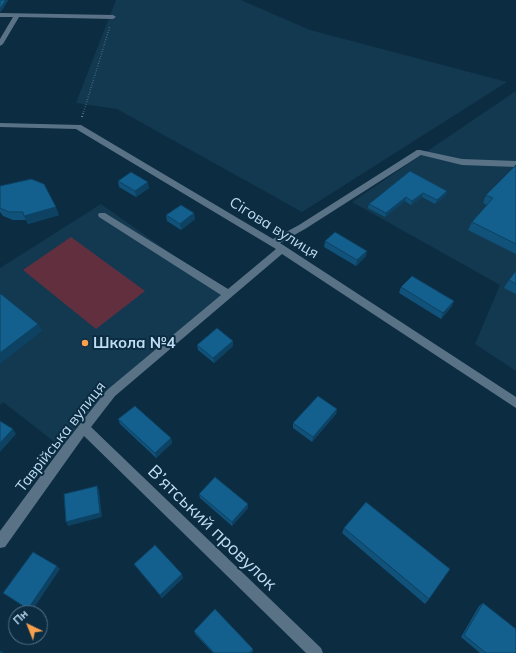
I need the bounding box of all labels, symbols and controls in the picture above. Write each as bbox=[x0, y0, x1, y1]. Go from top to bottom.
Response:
street label: Сігова вулиця bbox=[226, 193, 322, 263]
place label: Школа №4 bbox=[93, 334, 175, 352]
marker: Школа №4 bbox=[80, 338, 90, 348]
street label: Таврійська вулиця bbox=[12, 378, 110, 496]
street label: В’ятський провулок bbox=[143, 461, 281, 595]
north arrow bbox=[8, 605, 48, 645]
text: Пн bbox=[10, 607, 31, 627]

